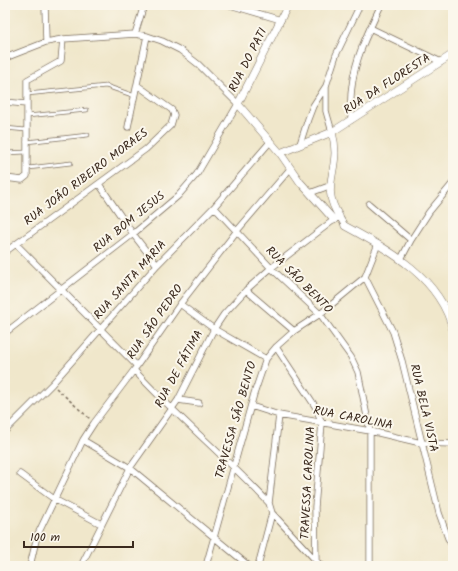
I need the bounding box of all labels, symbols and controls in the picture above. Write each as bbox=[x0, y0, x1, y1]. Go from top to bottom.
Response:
street label: RUA DO PATI bbox=[224, 24, 273, 96]
street label: RUA DA FLORESTA bbox=[340, 49, 434, 119]
street label: RUA JOÃO RIBEIRO MORAES bbox=[20, 123, 153, 230]
street label: RUA BOM JESUS bbox=[89, 186, 170, 257]
street label: RUA SANTA MARIA bbox=[89, 236, 171, 324]
street label: RUA SÃO BENTO bbox=[261, 242, 338, 319]
street label: RUA SÃO PEDRO bbox=[122, 280, 188, 363]
street label: RUA DE FÁTIMA bbox=[150, 327, 208, 411]
street label: TRAVESSA SÃO BENTO bbox=[210, 358, 262, 481]
street label: RUA BELA VISTA bbox=[405, 362, 443, 454]
street label: RUA CAROLINA bbox=[312, 401, 394, 435]
street label: TRAVESSA CAROLINA bbox=[296, 426, 320, 540]
scale bar bbox=[24, 523, 133, 549]
text: 100 m bbox=[30, 528, 61, 547]

